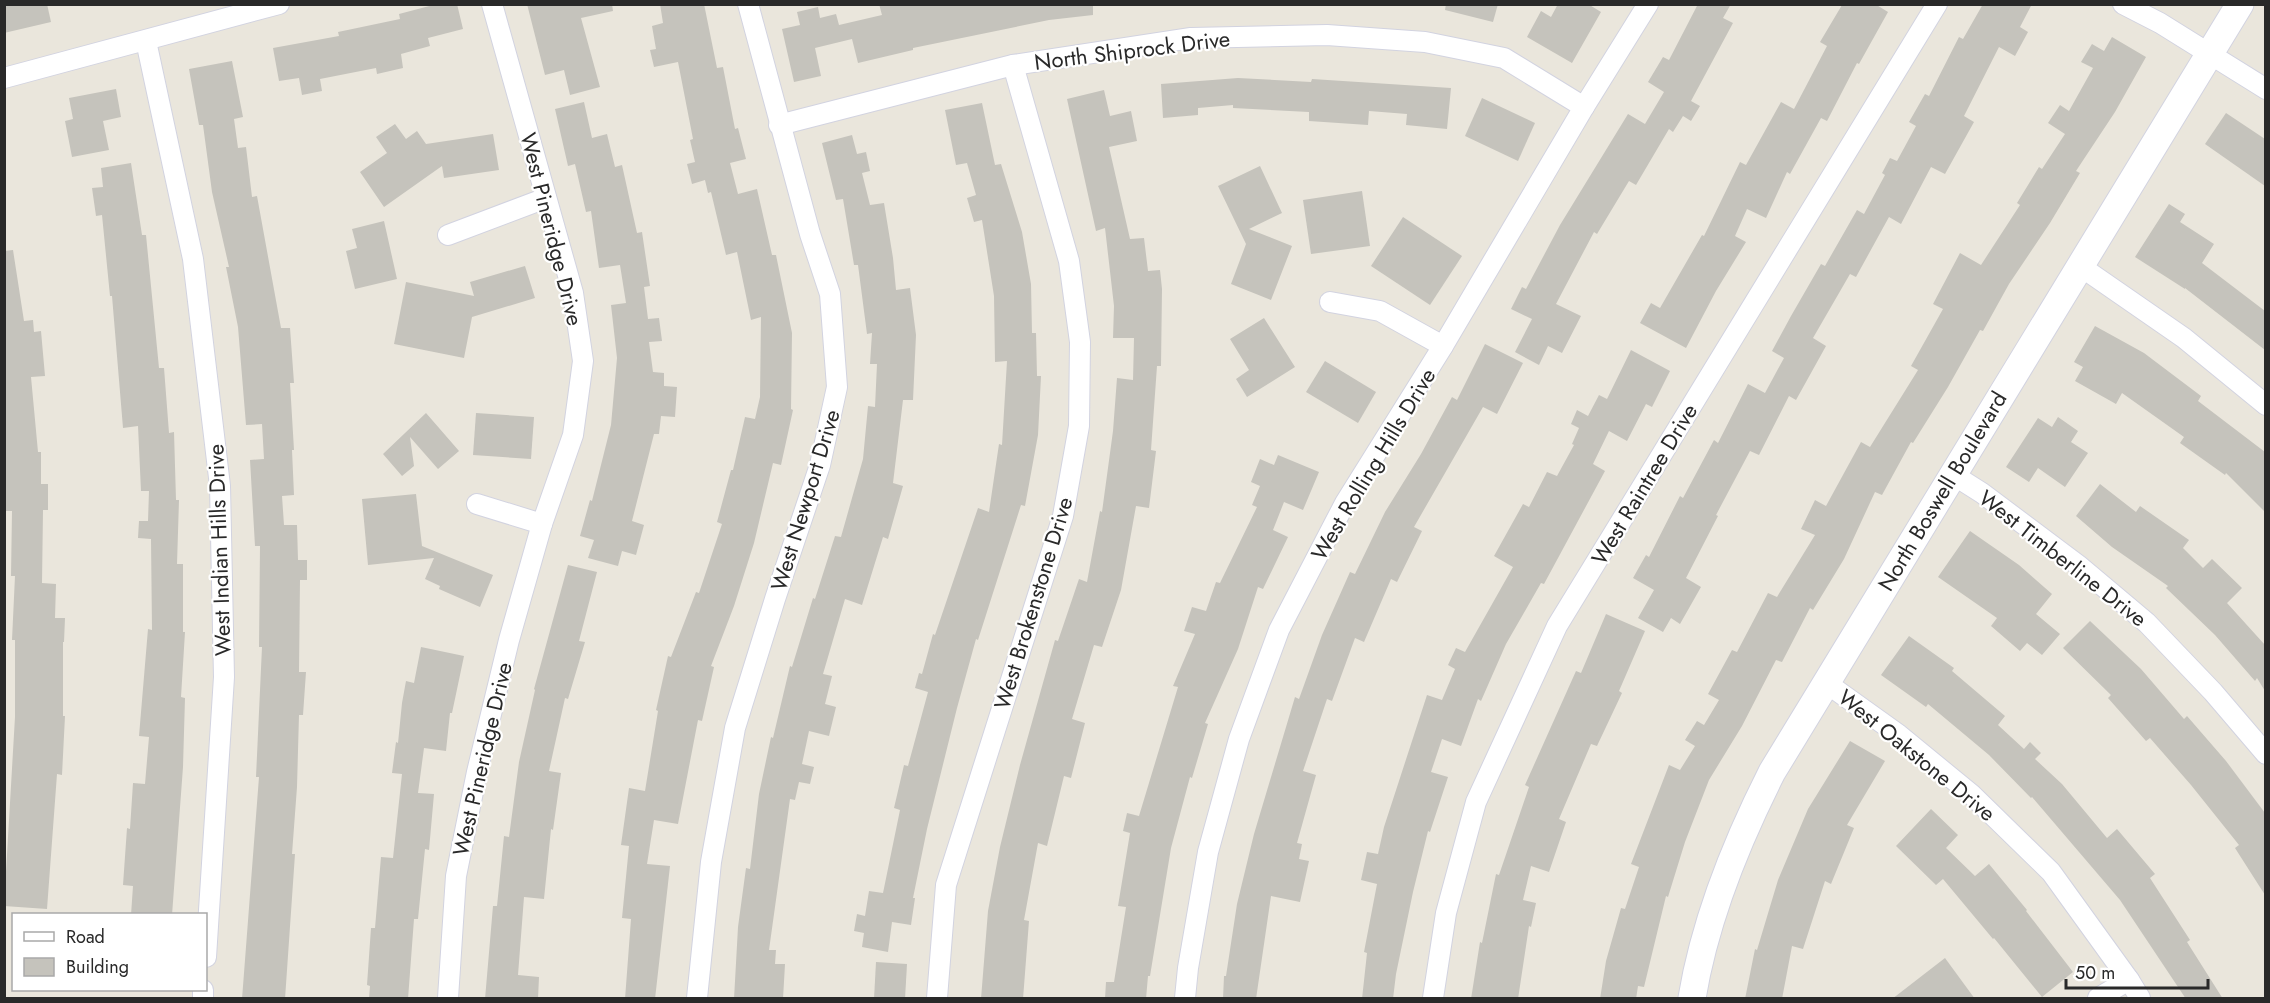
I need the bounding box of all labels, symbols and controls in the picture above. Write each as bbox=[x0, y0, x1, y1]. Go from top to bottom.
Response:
street label: North Shiprock Drive bbox=[1032, 22, 1232, 78]
street label: West Pineridge Drive bbox=[513, 129, 591, 329]
street label: West Rolling Hills Drive bbox=[1303, 362, 1443, 566]
street label: North Boswell Boulevard bbox=[1870, 385, 2014, 597]
street label: West Raintree Drive bbox=[1583, 397, 1705, 571]
street label: West Newport Drive bbox=[762, 405, 848, 595]
street label: West Indian Hills Drive bbox=[199, 444, 239, 656]
street label: West Timberline Drive bbox=[1972, 482, 2154, 634]
street label: West Brokenstone Drive bbox=[985, 493, 1081, 713]
street label: West Pineridge Drive bbox=[444, 659, 520, 859]
street label: West Oakstone Drive bbox=[1831, 681, 2003, 829]
legend bbox=[12, 913, 207, 991]
text: Road bbox=[66, 924, 105, 950]
scale bar bbox=[2066, 952, 2208, 990]
text: Building bbox=[66, 954, 129, 980]
text: 50 m bbox=[2075, 960, 2115, 986]

